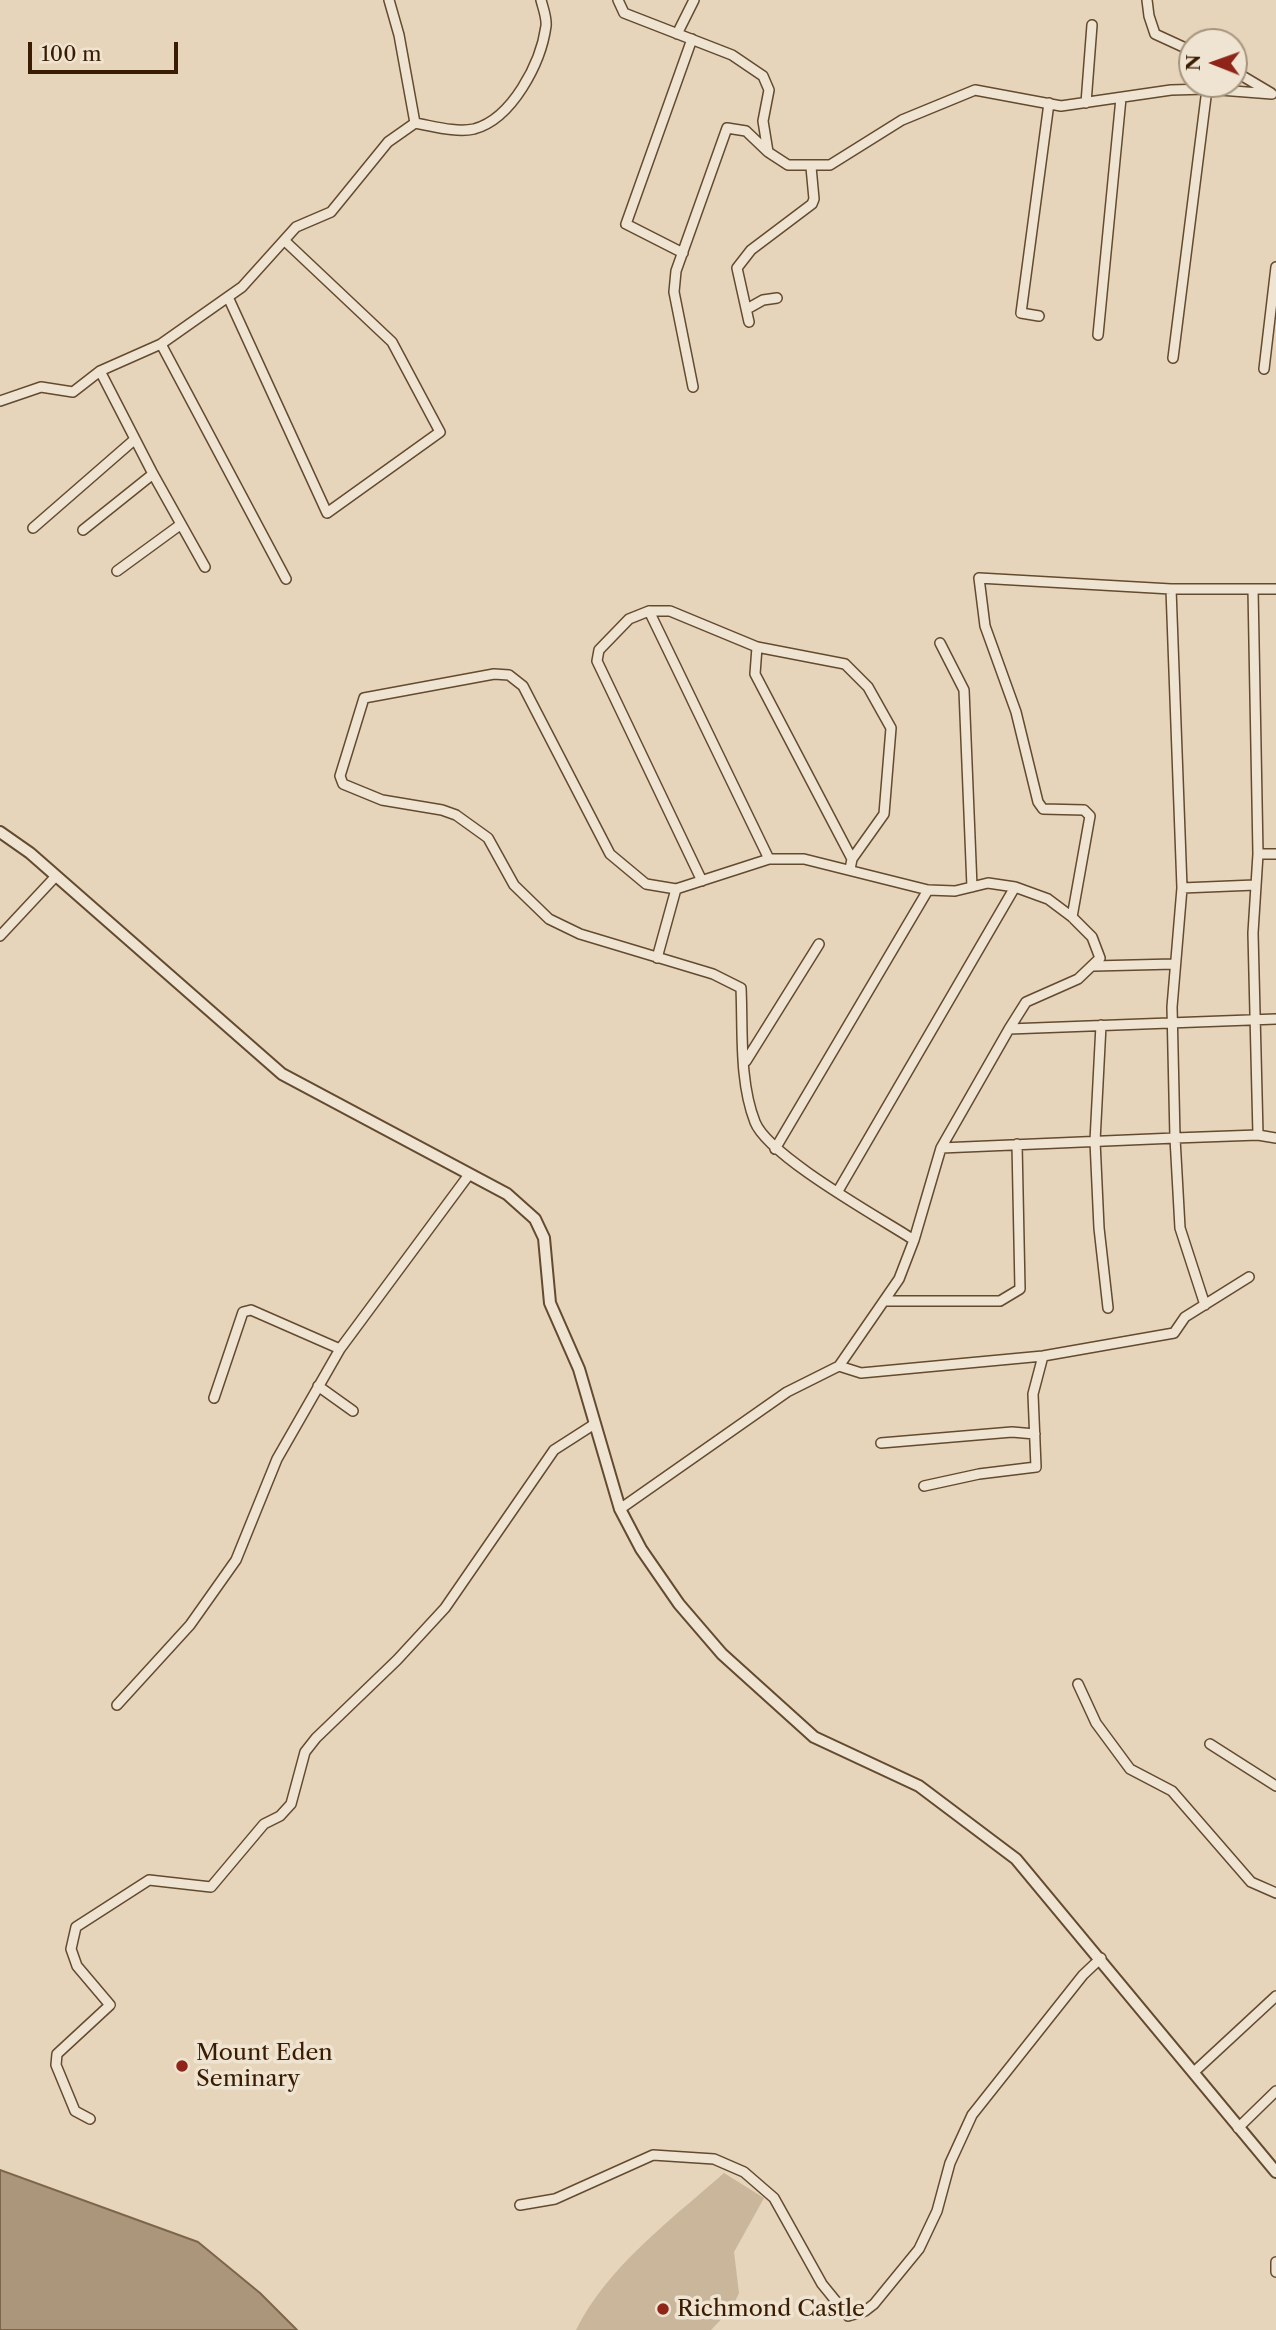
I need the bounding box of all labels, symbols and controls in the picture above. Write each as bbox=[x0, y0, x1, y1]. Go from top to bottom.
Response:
scale bar bbox=[32, 28, 182, 72]
north arrow bbox=[1178, 28, 1248, 98]
text: 100 m bbox=[41, 41, 102, 66]
text: N bbox=[1182, 54, 1205, 71]
place label: Mount Eden Seminary bbox=[196, 2039, 333, 2093]
marker: Mount Eden Seminary bbox=[174, 2058, 190, 2074]
place label: Richmond Castle bbox=[677, 2295, 865, 2323]
marker: Richmond Castle bbox=[655, 2301, 671, 2317]

